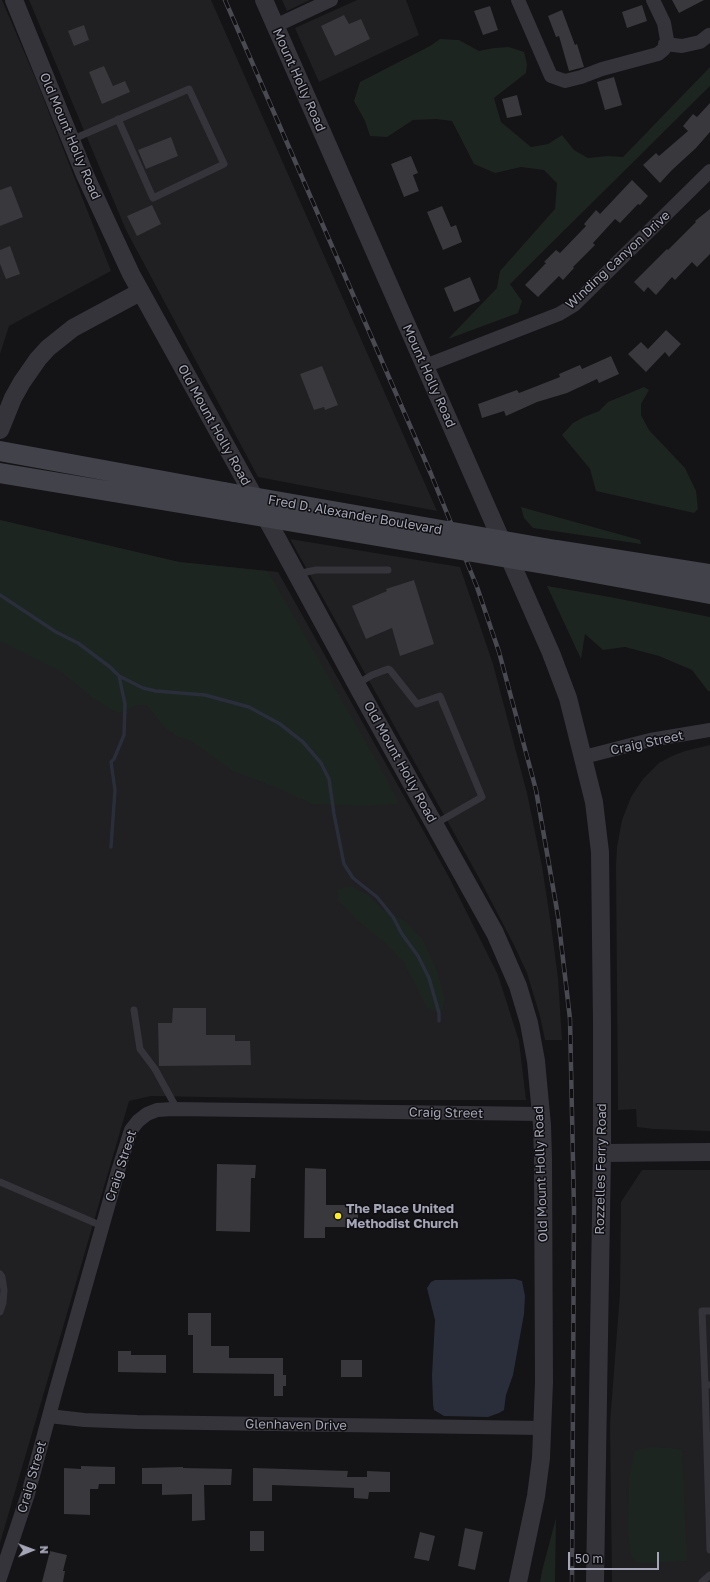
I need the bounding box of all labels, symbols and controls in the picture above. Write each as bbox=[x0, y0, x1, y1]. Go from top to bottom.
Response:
street label: Mount Holly Road bbox=[269, 26, 329, 134]
street label: Old Mount Holly Road bbox=[36, 70, 104, 202]
street label: Winding Canyon Drive bbox=[563, 208, 673, 312]
street label: Mount Holly Road bbox=[399, 322, 459, 430]
street label: Old Mount Holly Road bbox=[174, 362, 254, 488]
street label: Fred D. Alexander Boulevard bbox=[267, 492, 443, 538]
street label: Old Mount Holly Road bbox=[360, 699, 440, 825]
street label: Craig Street bbox=[609, 728, 685, 758]
street label: Rozzelles Ferry Road bbox=[592, 1103, 610, 1235]
street label: Craig Street bbox=[409, 1105, 483, 1121]
street label: Old Mount Holly Road bbox=[531, 1106, 551, 1242]
street label: Craig Street bbox=[102, 1128, 140, 1204]
place label: The Place United Methodist Church bbox=[346, 1201, 458, 1232]
marker: The Place United Methodist Church bbox=[333, 1211, 343, 1221]
street label: Glenhaven Drive bbox=[245, 1416, 347, 1434]
street label: Craig Street bbox=[14, 1439, 50, 1515]
north arrow bbox=[12, 1530, 52, 1570]
scale bar bbox=[570, 1544, 661, 1570]
text: N bbox=[38, 1545, 51, 1554]
text: 50 m bbox=[575, 1551, 603, 1566]

